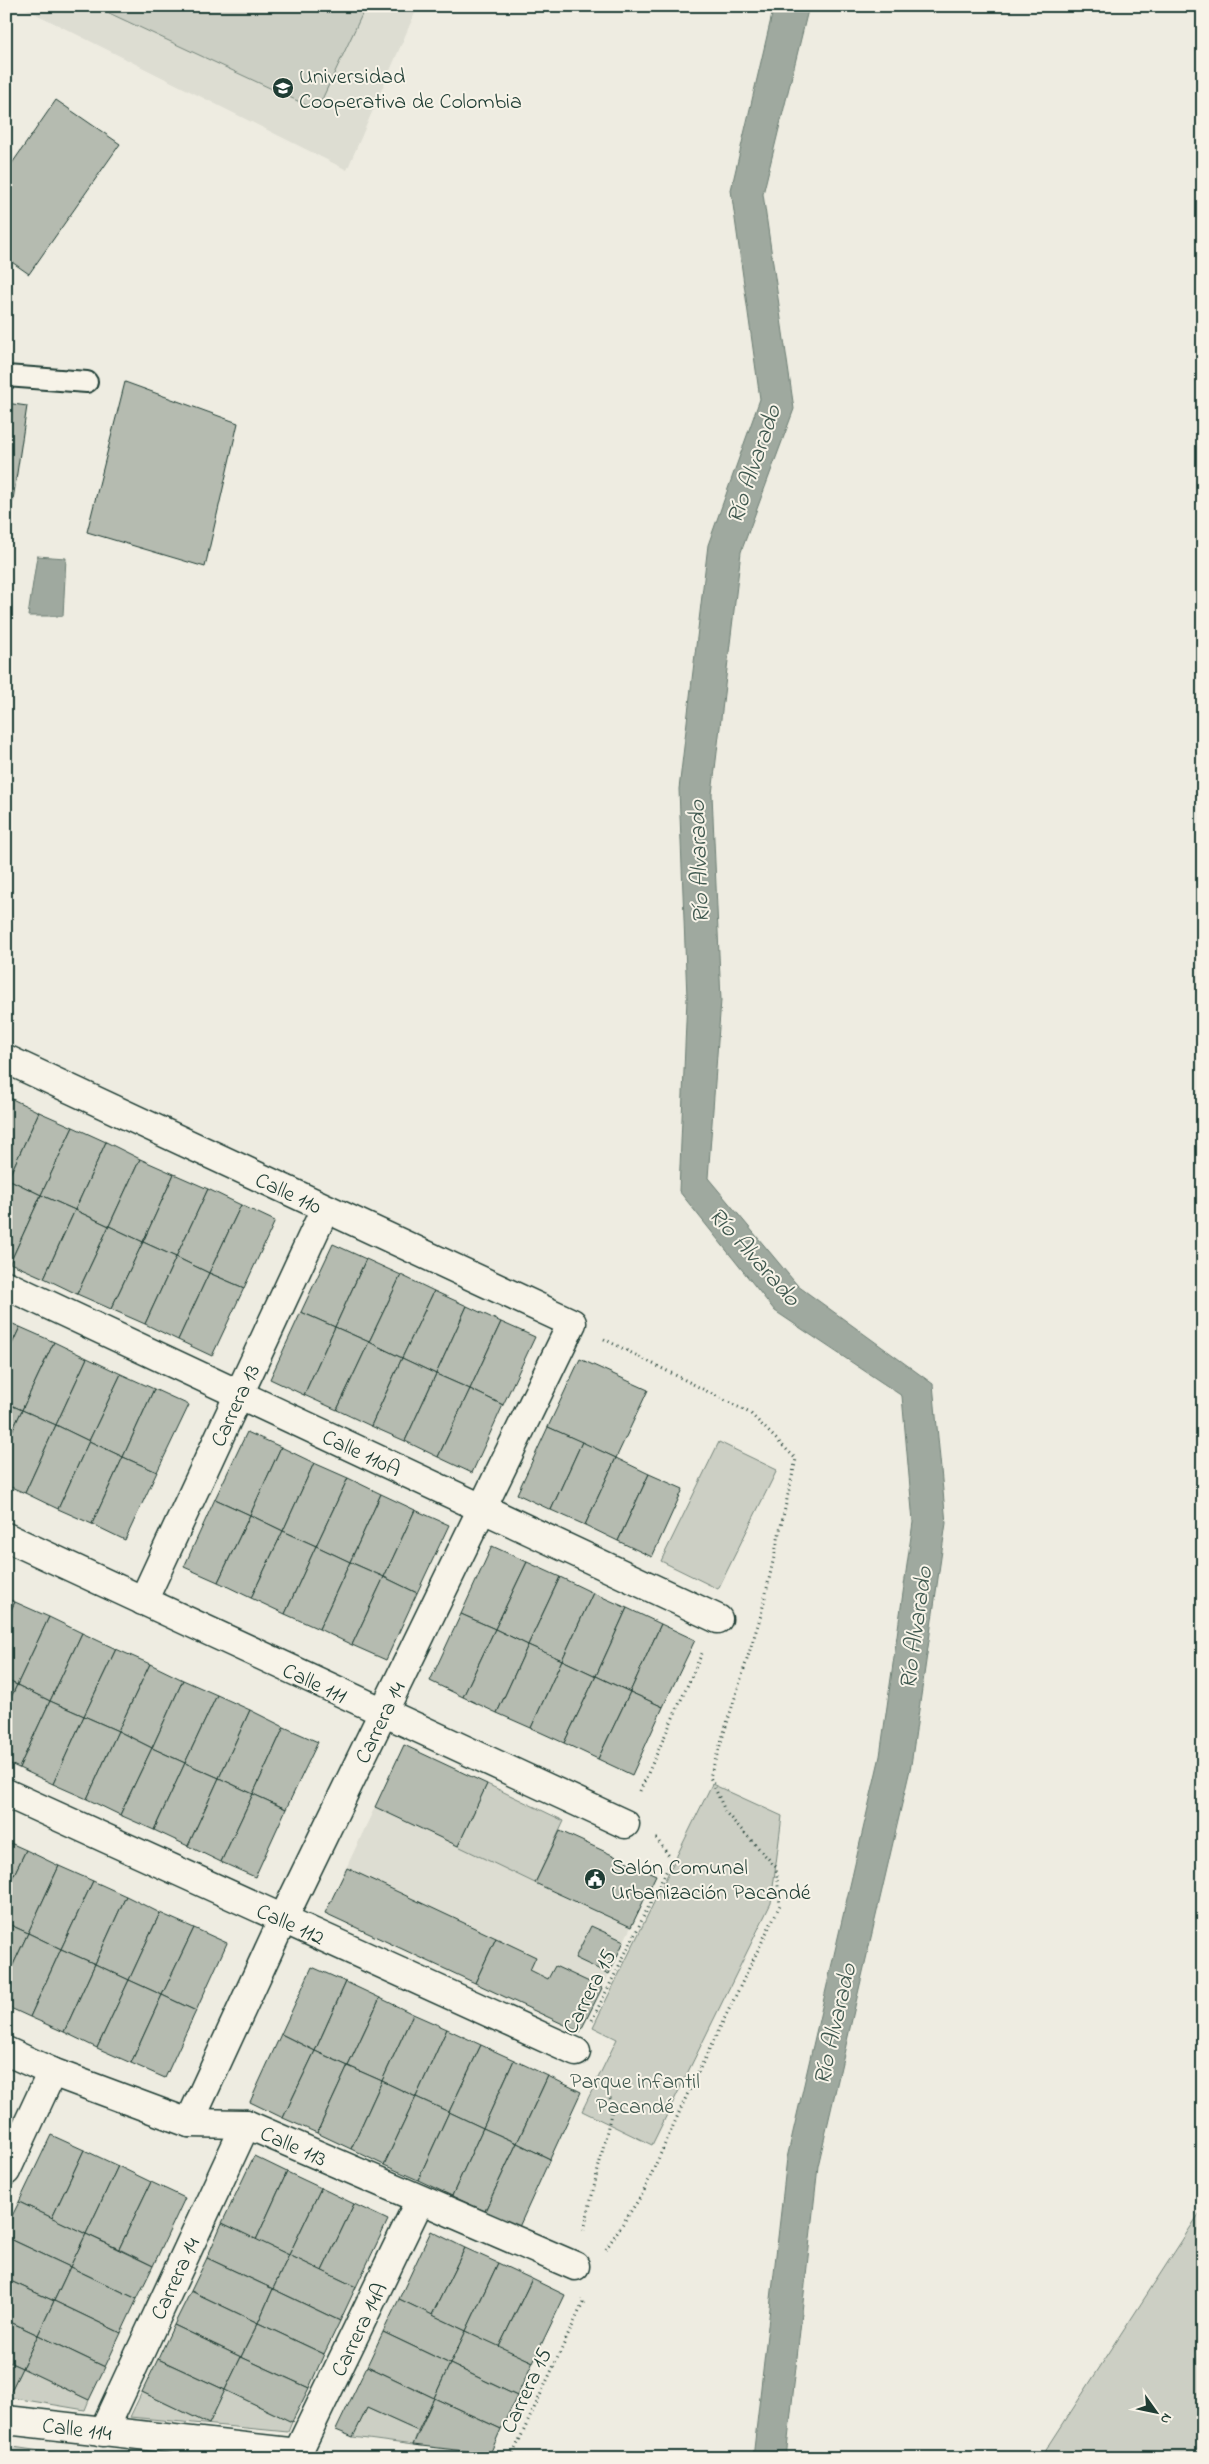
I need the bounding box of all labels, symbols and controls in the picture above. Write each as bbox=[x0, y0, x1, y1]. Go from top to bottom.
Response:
place label: Universidad Cooperativa de Colombia bbox=[299, 62, 522, 119]
school or university icon: Universidad Cooperativa de Colombia bbox=[271, 76, 295, 100]
water label: Río Alvarado bbox=[719, 399, 793, 529]
water label: Río Alvarado bbox=[681, 798, 720, 924]
street label: Calle 110 bbox=[249, 1165, 326, 1224]
water label: Río Alvarado bbox=[699, 1200, 808, 1316]
street label: Carrera 13 bbox=[204, 1360, 270, 1453]
street label: Calle 110A bbox=[316, 1423, 405, 1487]
water label: Río Alvarado bbox=[892, 1563, 944, 1692]
street label: Calle 111 bbox=[276, 1656, 351, 1714]
street label: Carrera 14 bbox=[348, 1677, 415, 1770]
place label: Salón Comunal Urbanización Pacandé bbox=[611, 1853, 811, 1910]
public building icon: Salón Comunal Urbanización Pacandé bbox=[583, 1867, 607, 1891]
street label: Calle 112 bbox=[251, 1897, 329, 1955]
street label: Carrera 15 bbox=[556, 1944, 626, 2040]
water label: Río Alvarado bbox=[805, 1959, 868, 2089]
park label: Parque infantil Pacandé bbox=[570, 2067, 700, 2124]
street label: Calle 113 bbox=[254, 2119, 331, 2177]
street label: Carrera 14 bbox=[144, 2233, 210, 2326]
street label: Carrera 14A bbox=[324, 2278, 397, 2383]
street label: Carrera 15 bbox=[494, 2343, 561, 2439]
north arrow bbox=[1132, 2386, 1182, 2436]
text: N bbox=[1154, 2409, 1177, 2428]
street label: Calle 114 bbox=[40, 2411, 113, 2451]

